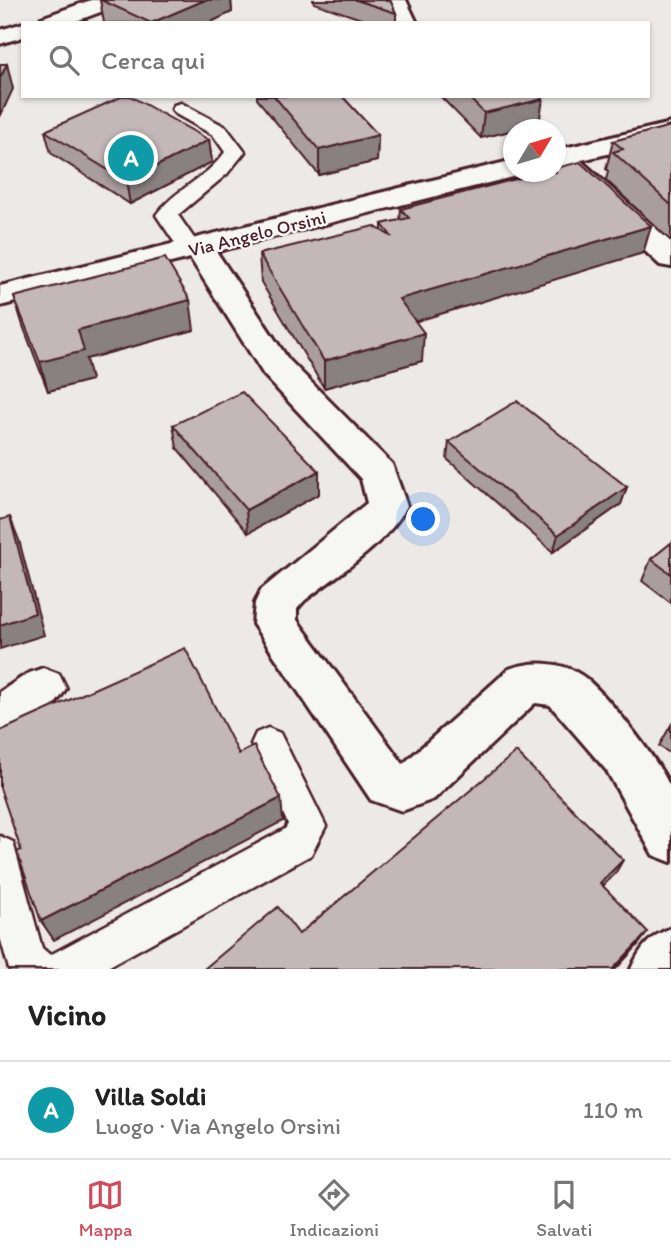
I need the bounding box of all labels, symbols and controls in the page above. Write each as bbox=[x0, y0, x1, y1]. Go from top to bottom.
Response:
search box bbox=[21, 21, 650, 98]
icon: search bbox=[45, 41, 83, 79]
text: Cerca qui bbox=[101, 44, 205, 76]
north arrow bbox=[503, 119, 566, 182]
pin: A bbox=[108, 132, 154, 184]
street label: Via Angelo Orsini bbox=[186, 205, 328, 262]
your location bbox=[406, 502, 440, 536]
text: Vicino bbox=[28, 996, 106, 1033]
text: Villa Soldi bbox=[95, 1080, 207, 1112]
text: A bbox=[44, 1096, 58, 1124]
text: 110 m bbox=[583, 1096, 643, 1124]
text: Luogo · Via Angelo Orsini bbox=[95, 1112, 341, 1140]
tab: Mappa bbox=[79, 1176, 132, 1241]
tab: Indicazioni bbox=[290, 1176, 379, 1241]
tab: Salvati bbox=[536, 1176, 592, 1241]

